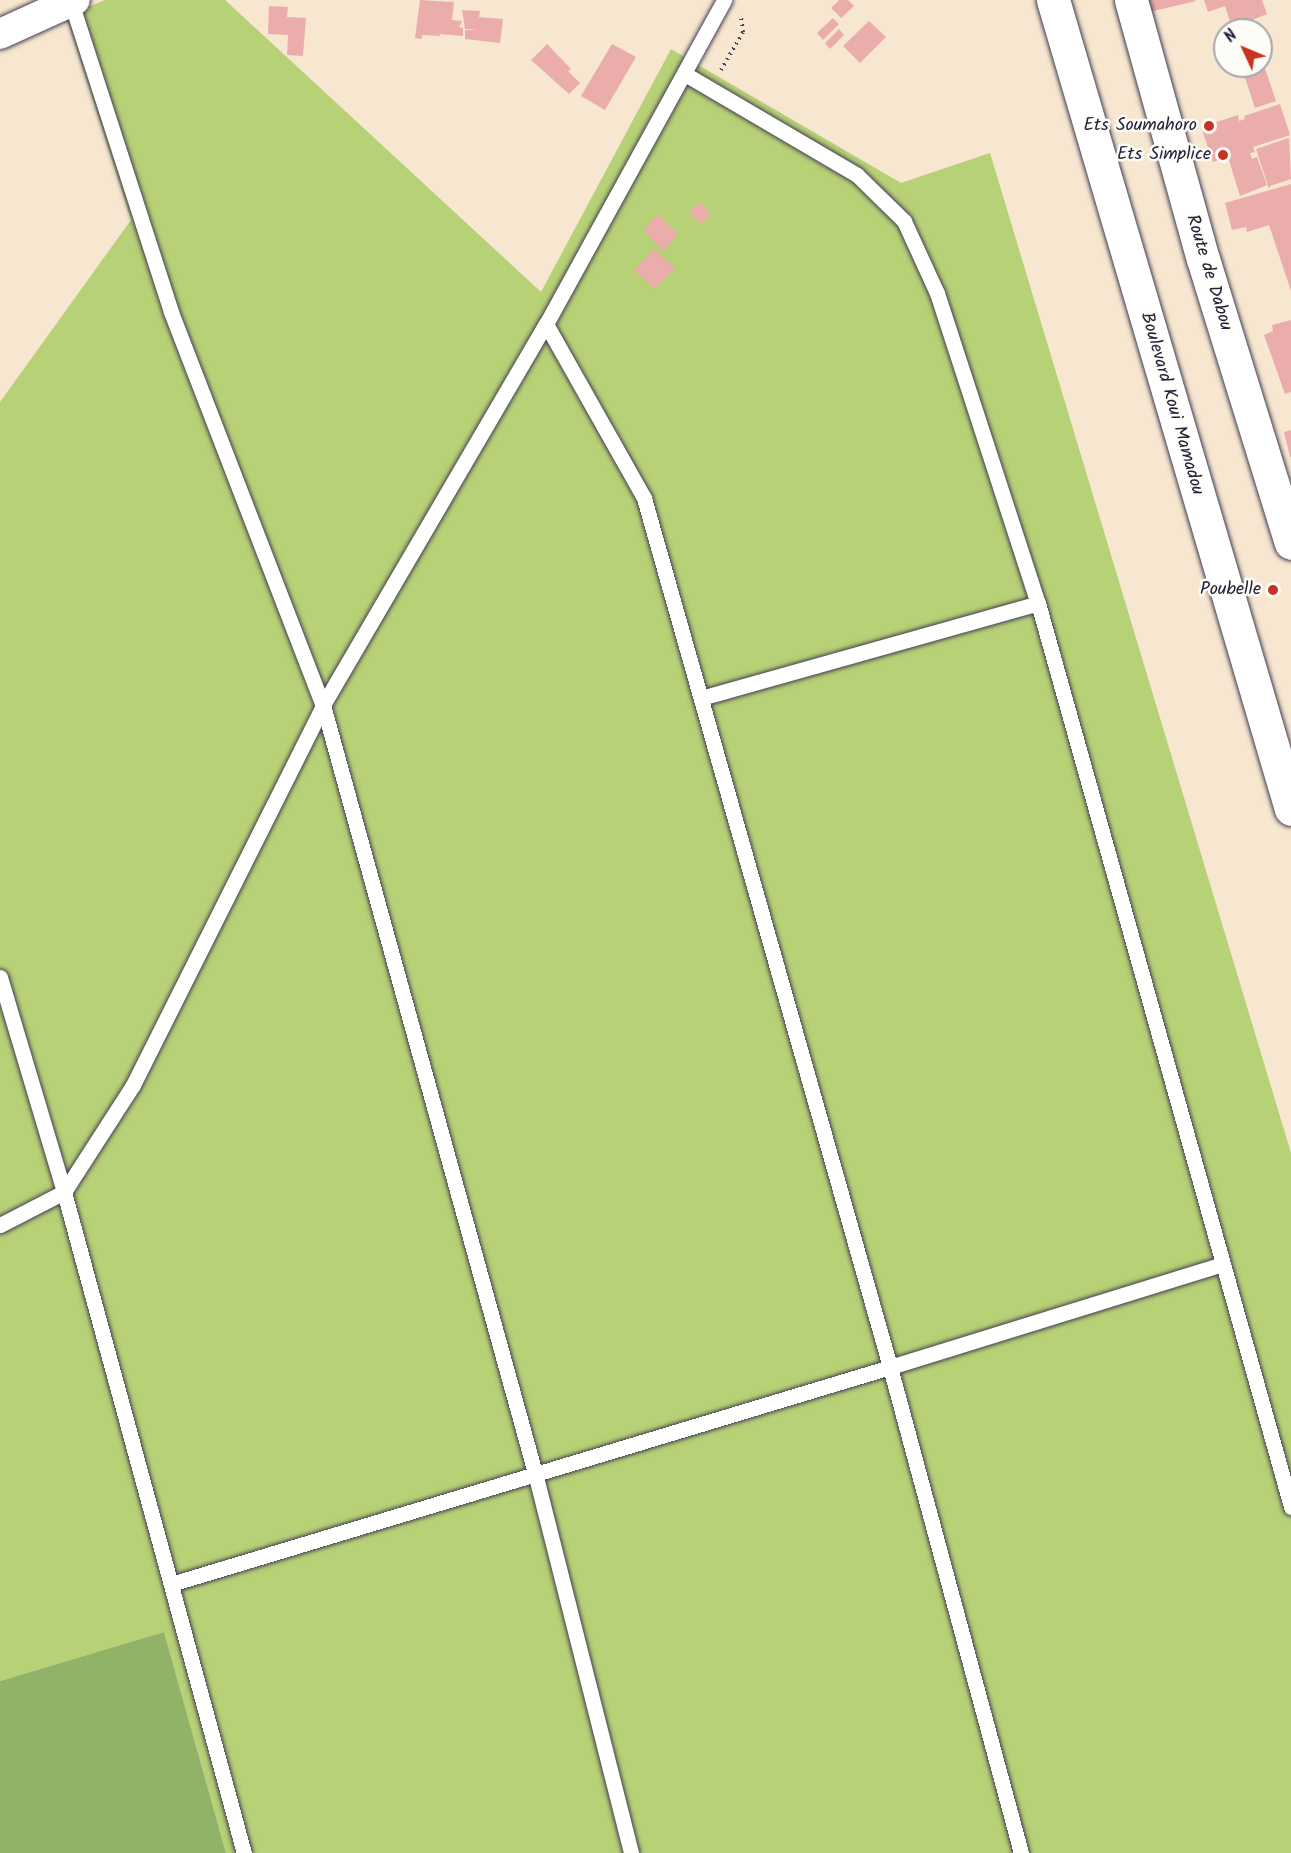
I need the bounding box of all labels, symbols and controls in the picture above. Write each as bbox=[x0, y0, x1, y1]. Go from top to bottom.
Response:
north arrow bbox=[1213, 18, 1273, 78]
text: N bbox=[1219, 24, 1244, 49]
place label: Ets Soumahoro bbox=[1084, 115, 1197, 137]
marker: Ets Soumahoro bbox=[1202, 119, 1216, 133]
place label: Ets Simplice bbox=[1117, 144, 1211, 166]
marker: Ets Simplice bbox=[1216, 148, 1230, 162]
street label: Route de Dabou bbox=[1180, 212, 1236, 334]
street label: Boulevard Koui Mamadou bbox=[1135, 310, 1207, 498]
place label: Poubelle bbox=[1200, 579, 1261, 601]
marker: Poubelle bbox=[1266, 583, 1280, 597]

